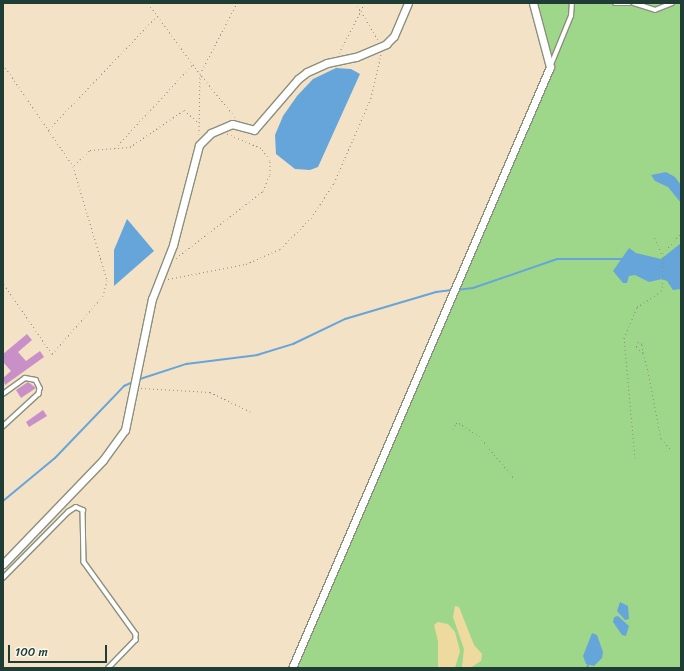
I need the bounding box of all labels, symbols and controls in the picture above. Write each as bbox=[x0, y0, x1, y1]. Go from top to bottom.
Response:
scale bar bbox=[10, 637, 109, 663]
text: 100 m bbox=[15, 641, 48, 663]

